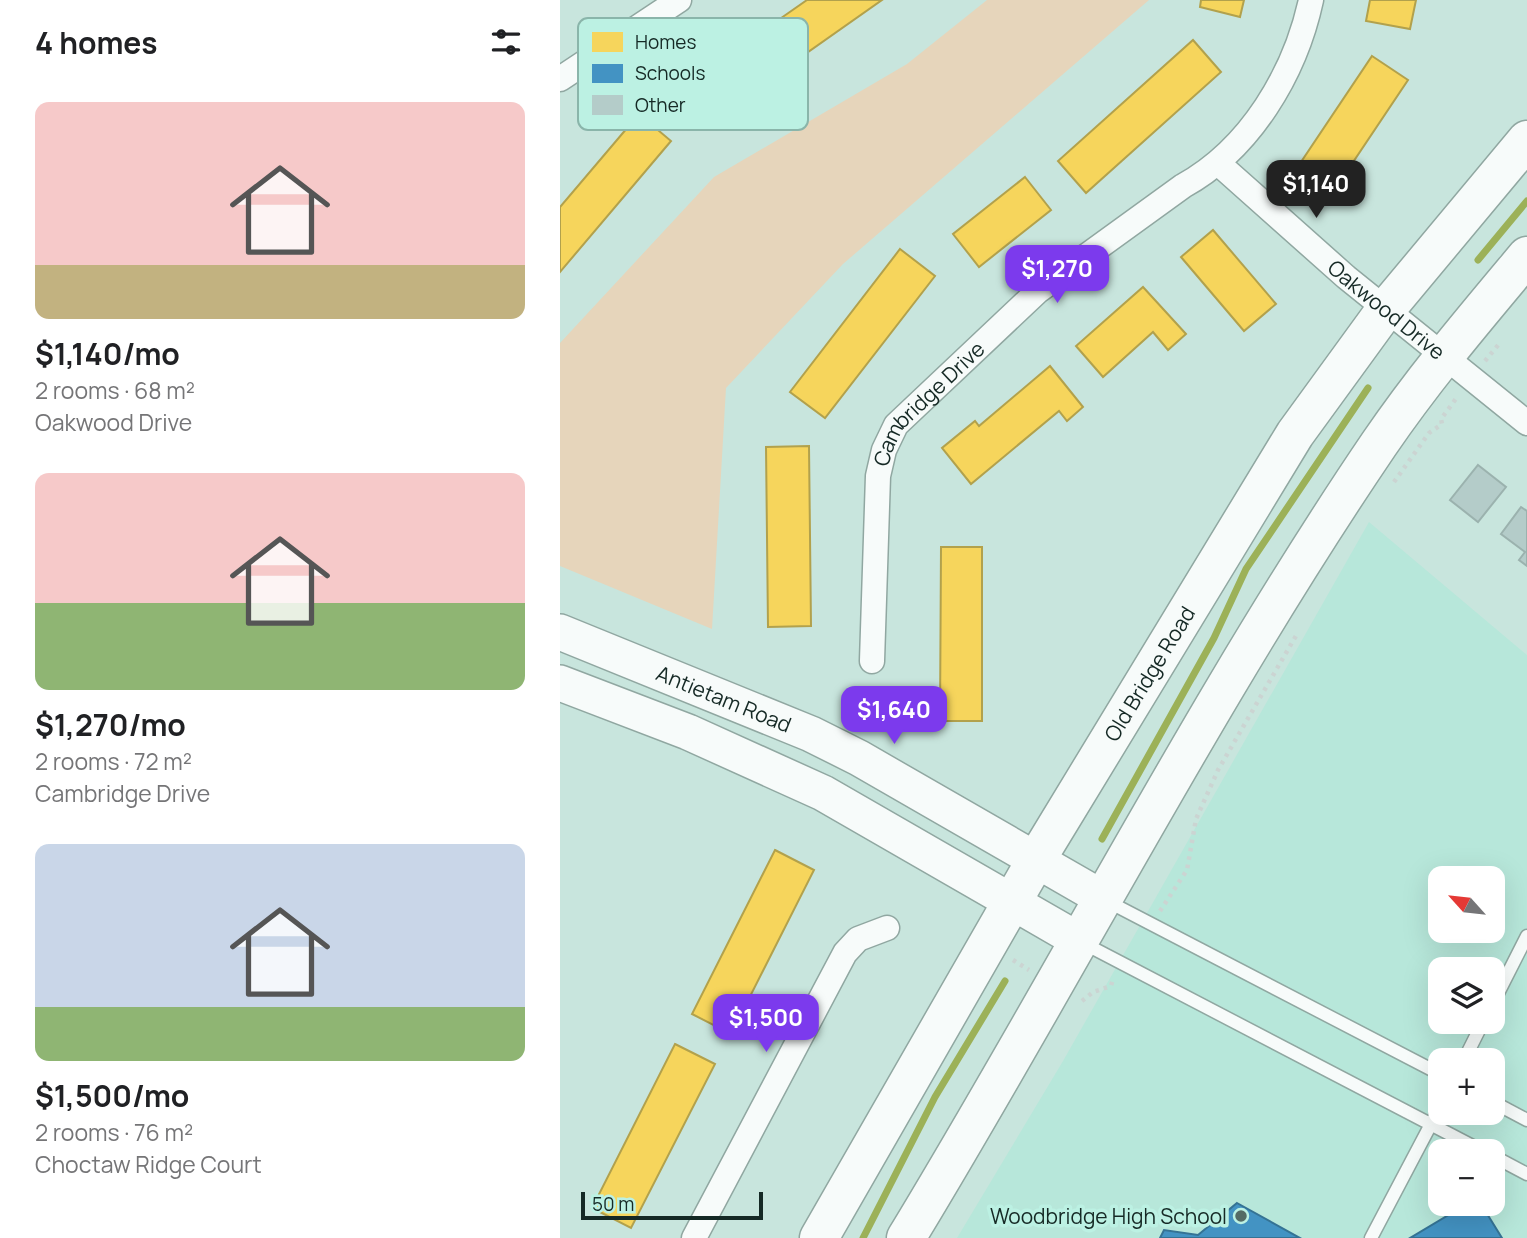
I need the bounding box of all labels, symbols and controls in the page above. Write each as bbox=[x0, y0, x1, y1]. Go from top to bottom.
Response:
legend bbox=[578, 18, 808, 130]
text: 4 homes bbox=[35, 22, 158, 63]
icon: filters bbox=[487, 23, 525, 61]
text: Homes bbox=[635, 29, 696, 55]
text: Schools bbox=[635, 60, 705, 86]
text: Other bbox=[635, 92, 686, 118]
icon: home bbox=[217, 147, 343, 273]
pin: $1,140 bbox=[1259, 160, 1373, 220]
text: $1,140 bbox=[1282, 167, 1350, 199]
pin: $1,270 bbox=[1000, 246, 1114, 305]
text: $1,270 bbox=[1021, 252, 1093, 284]
street label: Oakwood Drive bbox=[1322, 253, 1451, 366]
text: $1,140/mo bbox=[35, 333, 180, 374]
street label: Cambridge Drive bbox=[867, 335, 990, 468]
text: 2 rooms · 68 m² bbox=[35, 374, 195, 406]
text: Oakwood Drive bbox=[35, 406, 192, 438]
icon: home bbox=[217, 518, 343, 644]
street label: Old Bridge Road bbox=[1098, 601, 1201, 746]
street label: Antietam Road bbox=[652, 659, 796, 739]
pin: $1,640 bbox=[837, 686, 951, 746]
text: $1,640 bbox=[857, 693, 931, 725]
text: $1,270/mo bbox=[35, 704, 186, 745]
text: 2 rooms · 72 m² bbox=[35, 745, 192, 777]
text: Cambridge Drive bbox=[35, 777, 210, 809]
north arrow bbox=[1428, 866, 1505, 943]
map controls bbox=[1428, 866, 1505, 1216]
icon: home bbox=[217, 889, 343, 1015]
button: layers bbox=[1428, 957, 1505, 1034]
pin: $1,500 bbox=[709, 995, 823, 1054]
text: $1,500 bbox=[729, 1001, 803, 1033]
button: + bbox=[1428, 1048, 1505, 1125]
text: $1,500/mo bbox=[35, 1075, 189, 1116]
text: 2 rooms · 76 m² bbox=[35, 1116, 193, 1148]
button: − bbox=[1428, 1139, 1505, 1216]
text: Choctaw Ridge Court bbox=[35, 1148, 262, 1180]
scale bar bbox=[581, 1189, 763, 1221]
text: 50 m bbox=[592, 1191, 634, 1217]
place label: Woodbridge High School bbox=[990, 1202, 1227, 1230]
marker: Woodbridge High School bbox=[1233, 1208, 1249, 1224]

